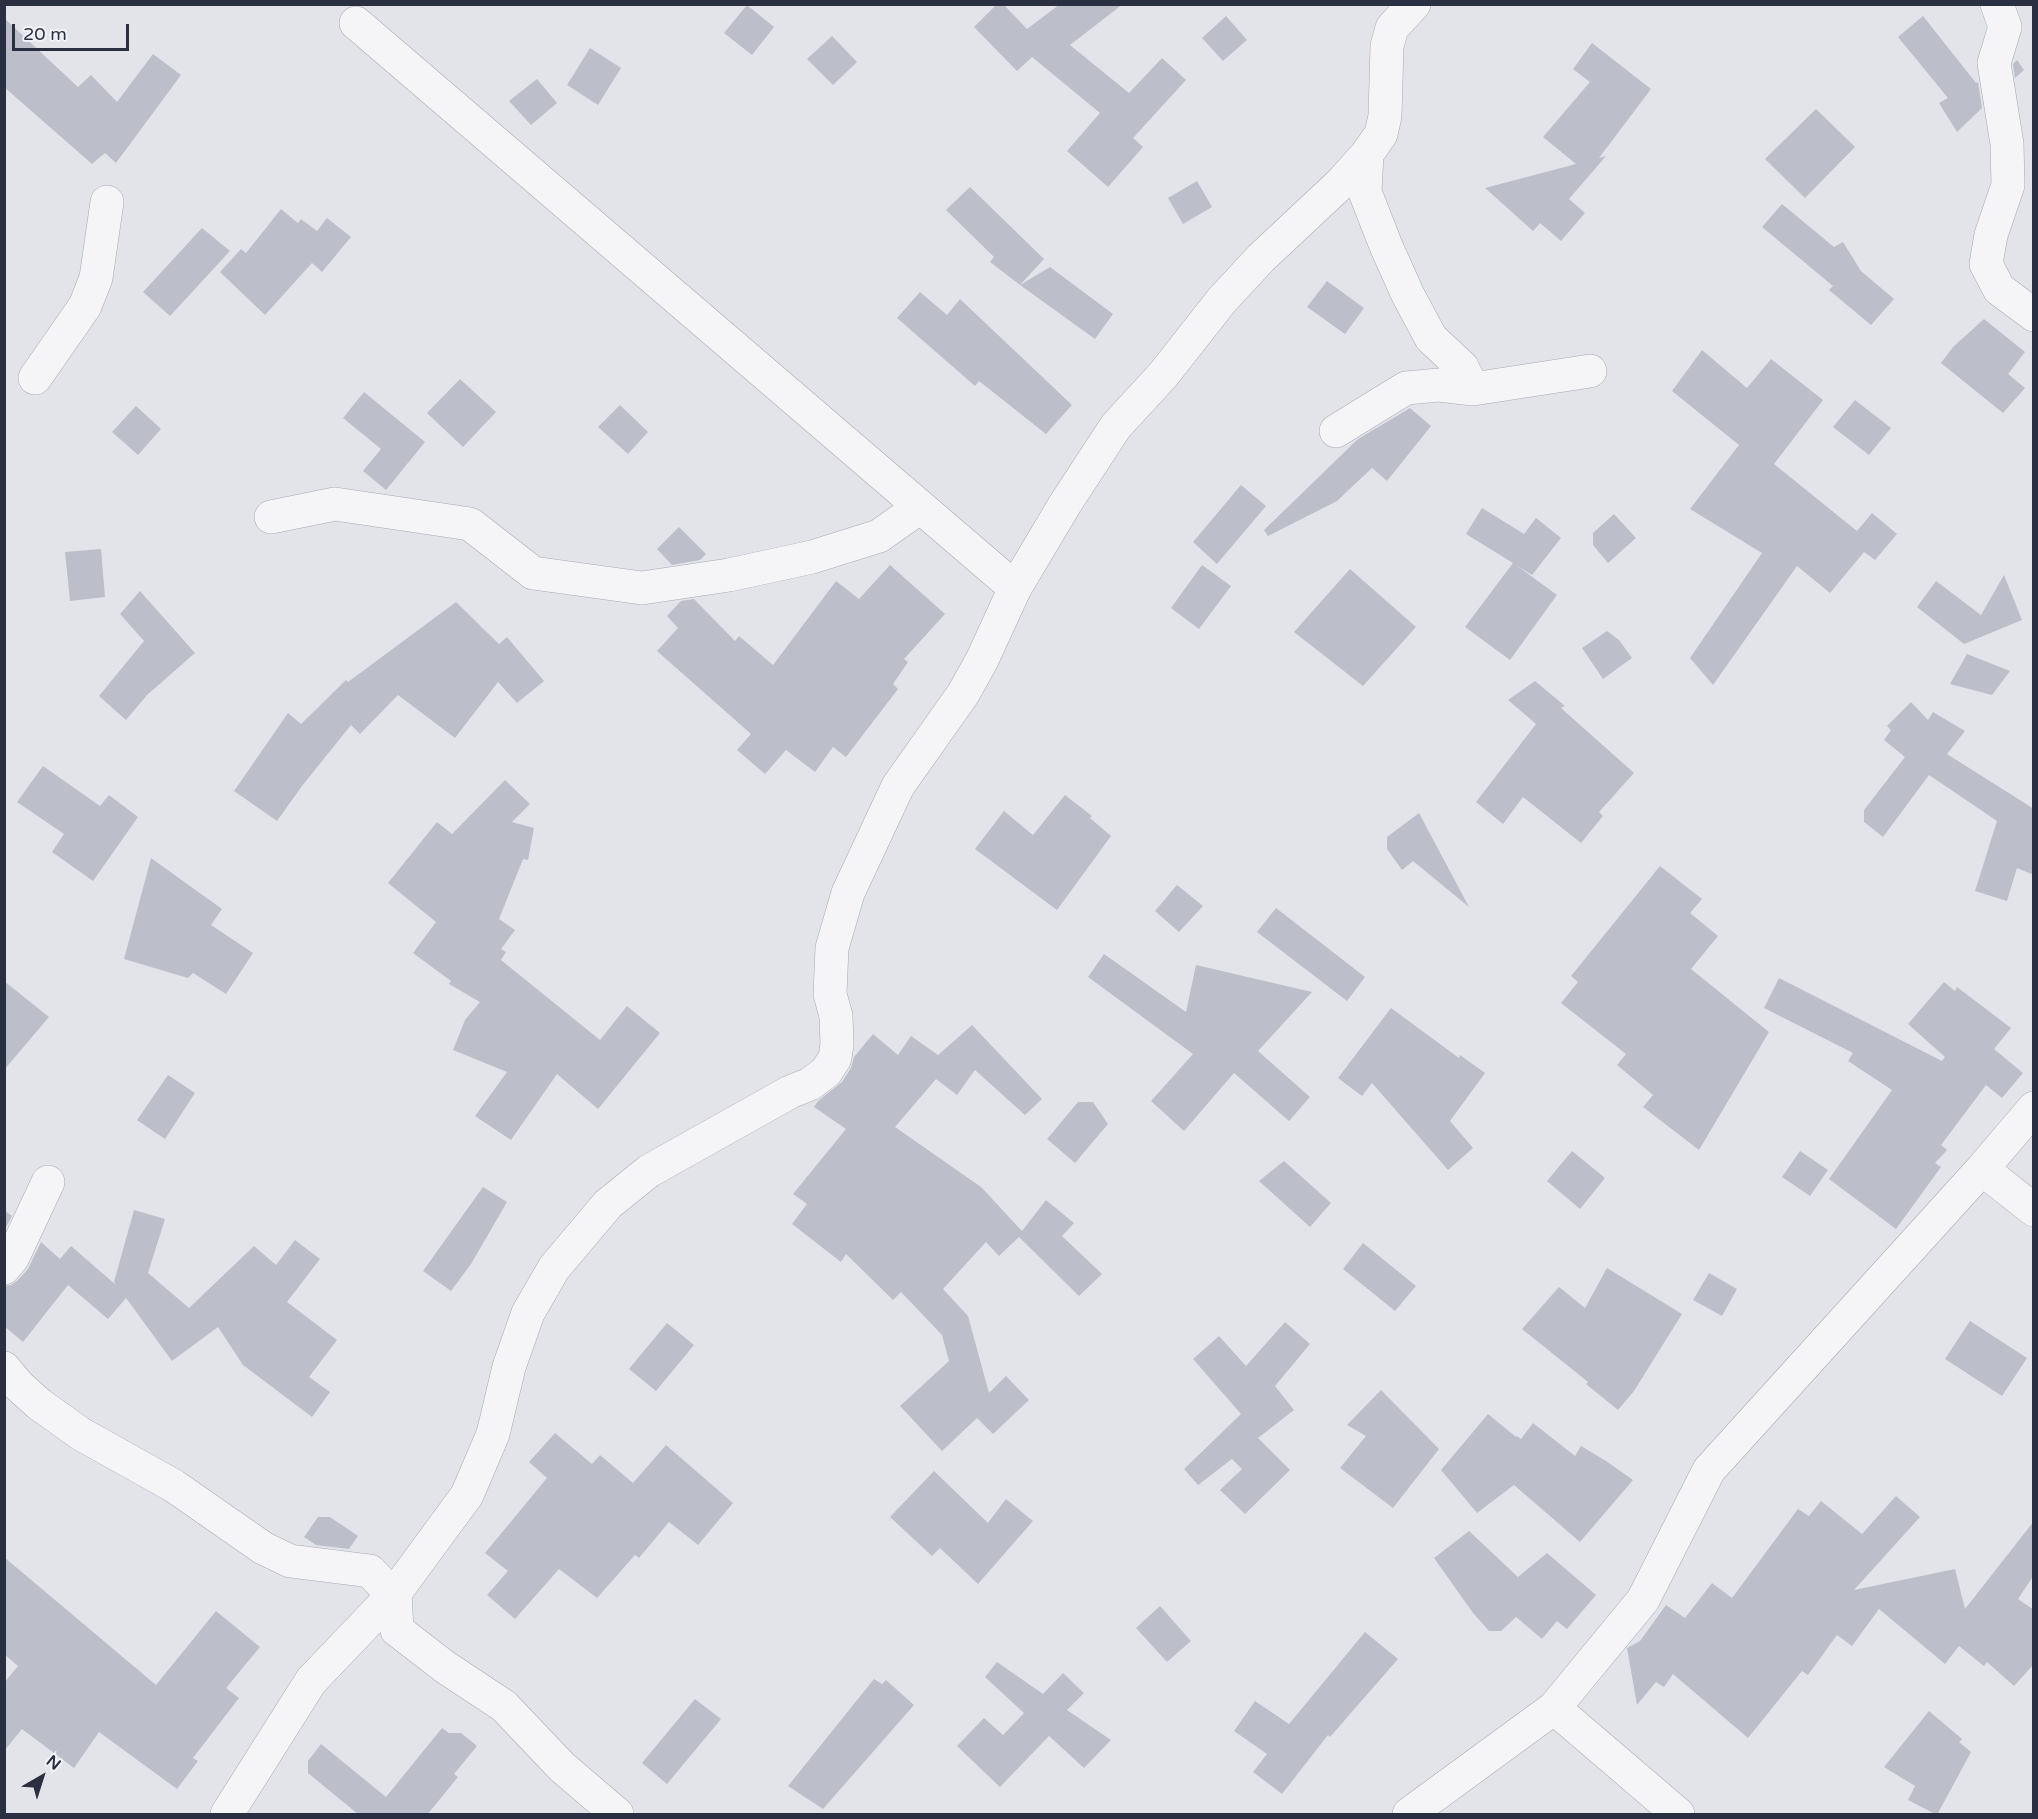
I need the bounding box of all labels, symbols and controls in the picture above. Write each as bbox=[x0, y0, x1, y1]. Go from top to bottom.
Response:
scale bar bbox=[15, 12, 132, 50]
text: 20 m bbox=[23, 23, 67, 45]
north arrow bbox=[12, 1747, 72, 1807]
text: N bbox=[42, 1751, 65, 1775]

